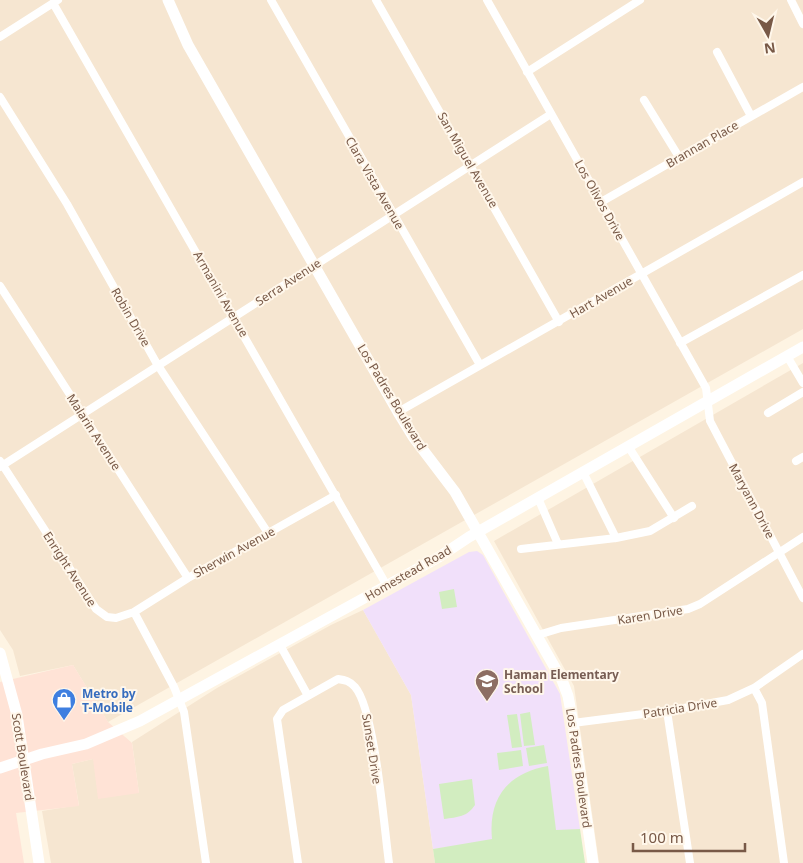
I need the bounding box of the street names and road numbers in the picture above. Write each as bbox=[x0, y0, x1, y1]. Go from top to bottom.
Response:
street label: San Miguel Avenue bbox=[434, 109, 502, 211]
street label: Brannan Place bbox=[663, 116, 742, 172]
street label: Clara Vista Avenue bbox=[342, 134, 409, 233]
street label: Los Olivos Drive bbox=[571, 157, 629, 244]
street label: Armanini Avenue bbox=[189, 248, 253, 340]
street label: Serra Avenue bbox=[252, 254, 324, 310]
street label: Hart Avenue bbox=[566, 272, 636, 322]
street label: Robin Drive bbox=[107, 284, 155, 350]
street label: Los Padres Boulevard bbox=[354, 341, 430, 453]
street label: Malarin Avenue bbox=[63, 390, 125, 474]
street label: Maryann Drive bbox=[725, 460, 779, 542]
street label: Sherwin Avenue bbox=[190, 522, 278, 581]
street label: Enright Avenue bbox=[39, 528, 101, 610]
street label: Homestead Road bbox=[362, 541, 454, 605]
street label: Karen Drive bbox=[616, 601, 684, 629]
street label: Patricia Drive bbox=[642, 694, 718, 722]
street label: Los Padres Boulevard bbox=[562, 707, 596, 829]
street label: Scott Boulevard bbox=[8, 712, 38, 802]
street label: Sunset Drive bbox=[358, 713, 386, 786]

